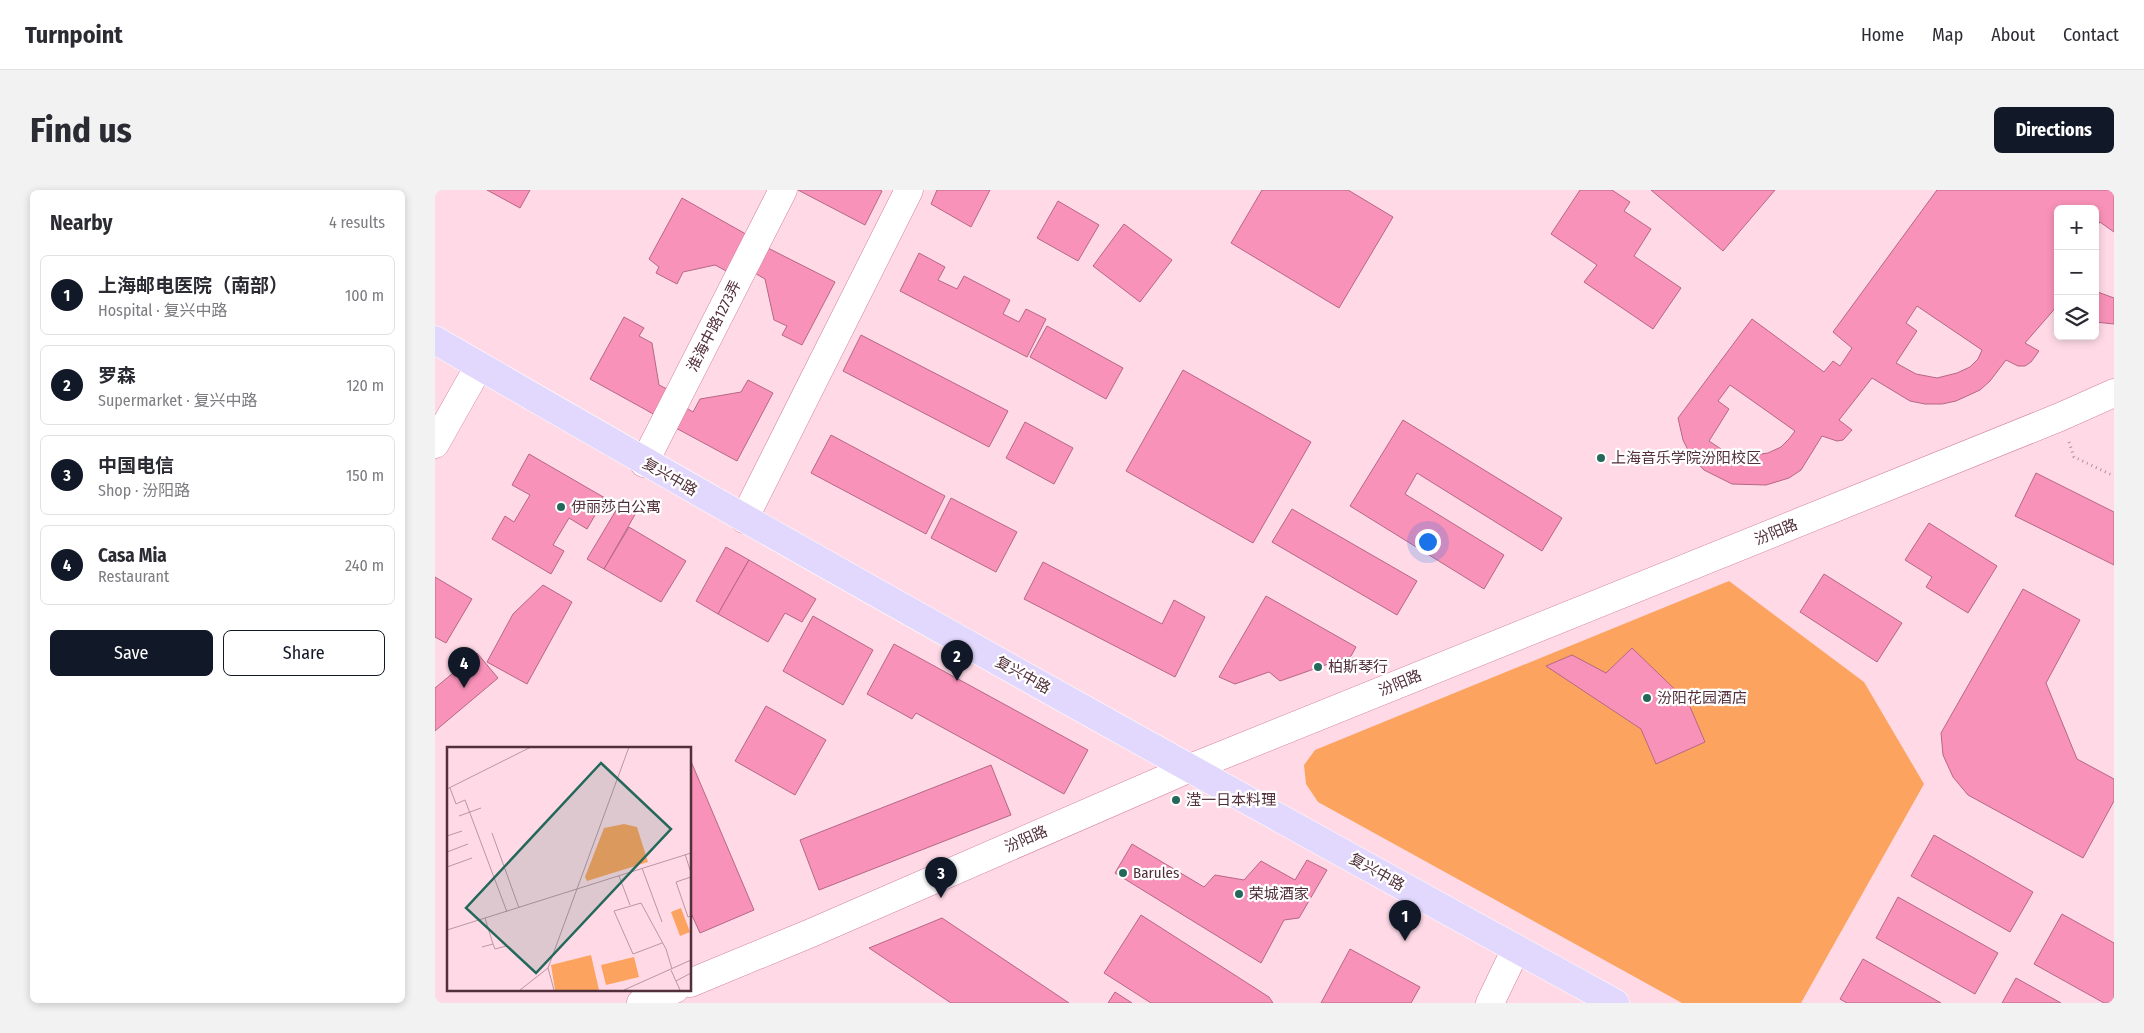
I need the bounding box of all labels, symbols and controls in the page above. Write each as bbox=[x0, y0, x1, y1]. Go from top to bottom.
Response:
text: Turnpoint bbox=[25, 21, 123, 49]
text: Home bbox=[1861, 24, 1904, 46]
text: Map bbox=[1932, 24, 1963, 46]
text: About bbox=[1991, 24, 2035, 46]
text: Contact bbox=[2063, 24, 2119, 46]
button: Directions bbox=[1994, 107, 2114, 153]
text: Find us bbox=[30, 109, 132, 151]
map controls bbox=[2054, 205, 2099, 340]
button: + bbox=[2054, 205, 2099, 250]
text: Nearby bbox=[50, 210, 112, 236]
text: 4 results bbox=[329, 213, 385, 232]
button: − bbox=[2054, 250, 2099, 295]
text: 上海邮电医院（南部） bbox=[98, 274, 288, 297]
street label: 淮海中路1273弄 bbox=[683, 277, 745, 375]
text: 1 bbox=[64, 286, 70, 305]
text: 100 m bbox=[345, 286, 384, 305]
button: layers bbox=[2054, 295, 2099, 340]
text: Hospital · 复兴中路 bbox=[98, 301, 227, 320]
text: 罗森 bbox=[98, 364, 136, 387]
text: 2 bbox=[63, 376, 71, 395]
text: 120 m bbox=[346, 376, 384, 395]
text: Supermarket · 复兴中路 bbox=[98, 391, 257, 410]
place label: 上海音乐学院汾阳校区 bbox=[1611, 449, 1761, 467]
marker: 上海音乐学院汾阳校区 bbox=[1595, 452, 1607, 464]
text: 中国电信 bbox=[98, 454, 174, 477]
street label: 复兴中路 bbox=[640, 454, 700, 500]
text: 3 bbox=[63, 466, 71, 485]
text: 150 m bbox=[346, 466, 384, 485]
text: Shop · 汾阳路 bbox=[98, 481, 190, 500]
place label: 伊丽莎白公寓 bbox=[571, 498, 661, 516]
marker: 伊丽莎白公寓 bbox=[555, 501, 567, 513]
street label: 汾阳路 bbox=[1752, 515, 1800, 549]
your location bbox=[1415, 529, 1441, 555]
text: Casa Mia bbox=[98, 544, 167, 567]
text: 4 bbox=[63, 556, 71, 575]
text: 240 m bbox=[345, 556, 384, 575]
text: Restaurant bbox=[98, 567, 169, 586]
button: Save bbox=[50, 630, 213, 676]
button: Share bbox=[223, 630, 385, 676]
pin: 2 bbox=[941, 640, 973, 681]
pin: 4 bbox=[448, 647, 480, 688]
street label: 复兴中路 bbox=[992, 653, 1054, 697]
place label: 柏斯琴行 bbox=[1328, 658, 1388, 676]
marker: 柏斯琴行 bbox=[1312, 661, 1324, 673]
street label: 汾阳路 bbox=[1376, 666, 1424, 700]
place label: 汾阳花园酒店 bbox=[1657, 689, 1747, 707]
marker: 汾阳花园酒店 bbox=[1641, 692, 1653, 704]
inset map bbox=[447, 747, 691, 990]
place label: 滢一日本料理 bbox=[1186, 791, 1276, 809]
marker: 滢一日本料理 bbox=[1170, 794, 1182, 806]
street label: 汾阳路 bbox=[1002, 822, 1050, 856]
street label: 复兴中路 bbox=[1346, 850, 1408, 894]
pin: 3 bbox=[925, 857, 957, 898]
place label: Barules bbox=[1133, 864, 1179, 882]
marker: Barules bbox=[1117, 867, 1129, 879]
place label: 荣城酒家 bbox=[1249, 885, 1309, 903]
marker: 荣城酒家 bbox=[1233, 888, 1245, 900]
pin: 1 bbox=[1389, 900, 1421, 941]

